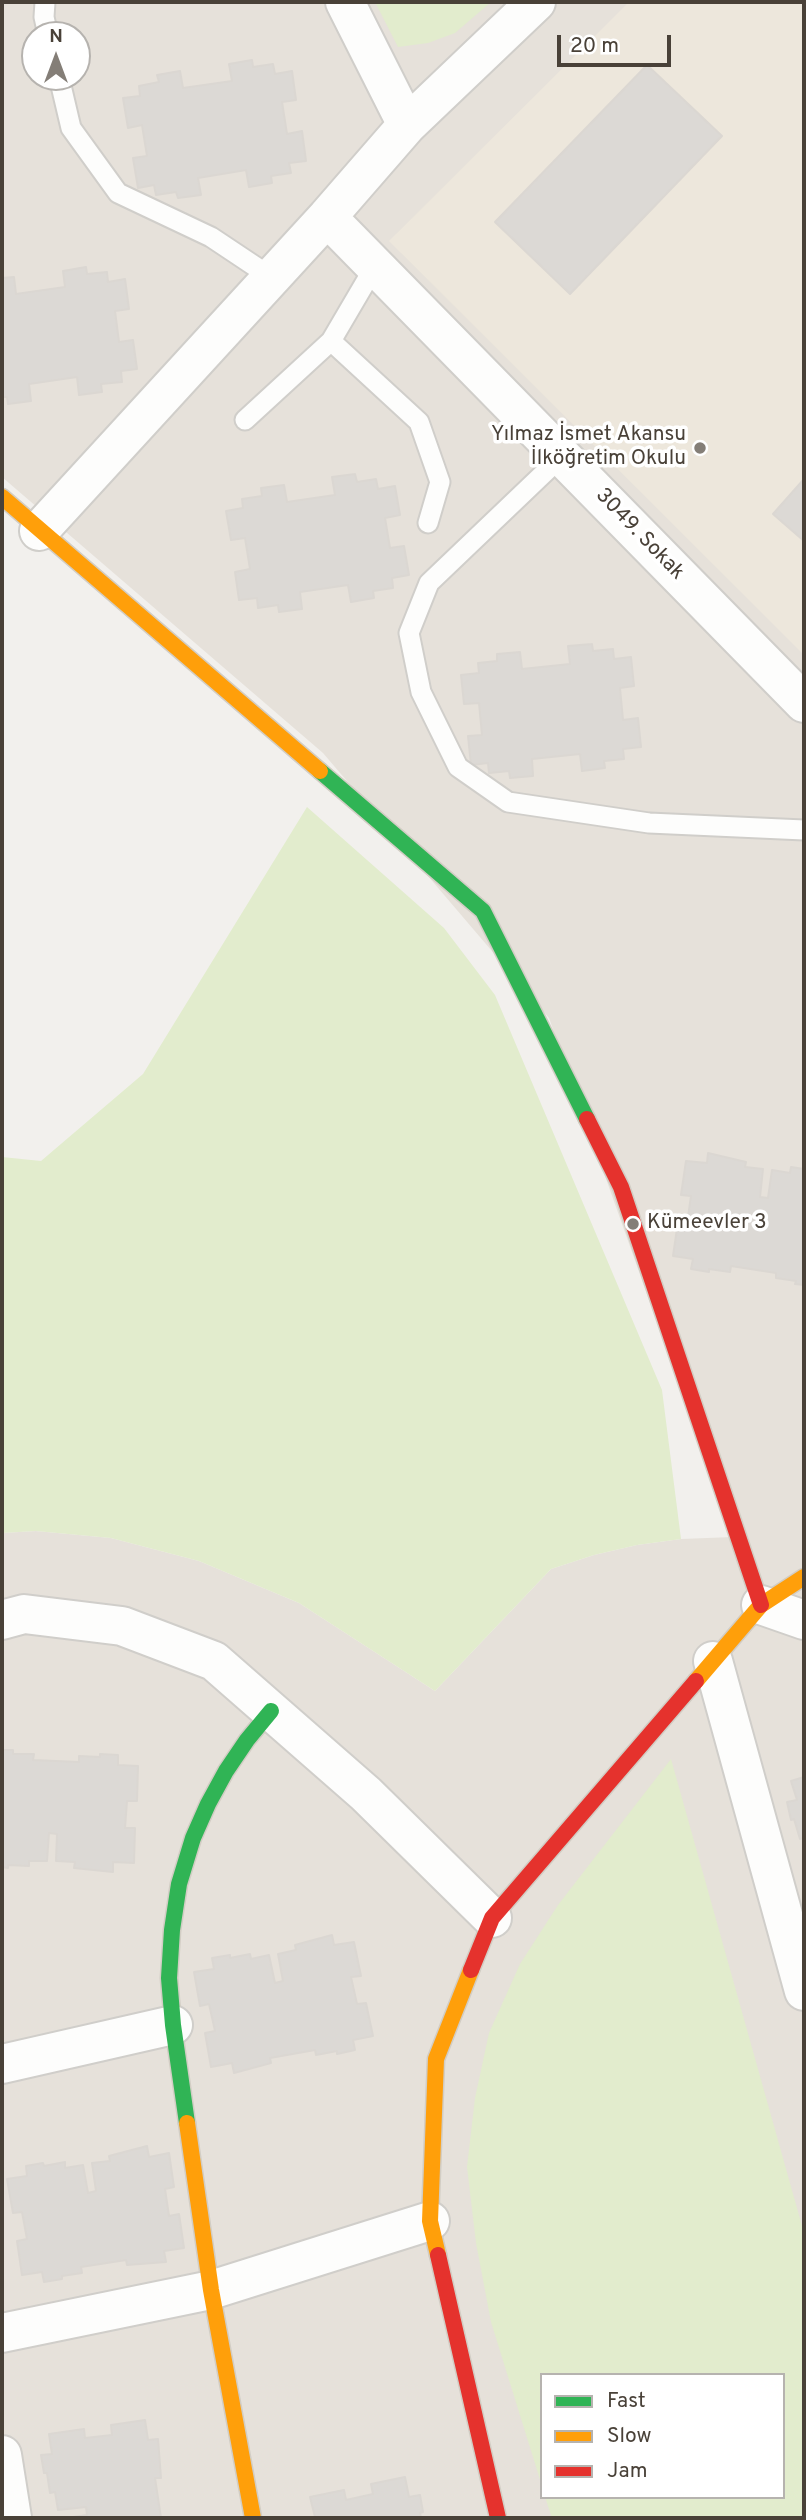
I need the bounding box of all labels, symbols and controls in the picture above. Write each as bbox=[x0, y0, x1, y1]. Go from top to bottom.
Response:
north arrow bbox=[21, 21, 91, 91]
scale bar bbox=[561, 21, 675, 65]
text: N bbox=[49, 25, 63, 49]
text: 20 m bbox=[570, 33, 619, 60]
place label: Yılmaz İsmet Akansu İlköğretim Okulu bbox=[491, 423, 686, 473]
marker: Yılmaz İsmet Akansu İlköğretim Okulu bbox=[692, 440, 708, 456]
street label: 3049. Sokak bbox=[589, 484, 689, 586]
place label: Kümeevler 3 bbox=[647, 1211, 767, 1237]
marker: Kümeevler 3 bbox=[625, 1216, 641, 1232]
legend bbox=[540, 2373, 785, 2499]
text: Fast bbox=[607, 2388, 646, 2415]
text: Slow bbox=[607, 2423, 652, 2450]
text: Jam bbox=[607, 2458, 648, 2485]

